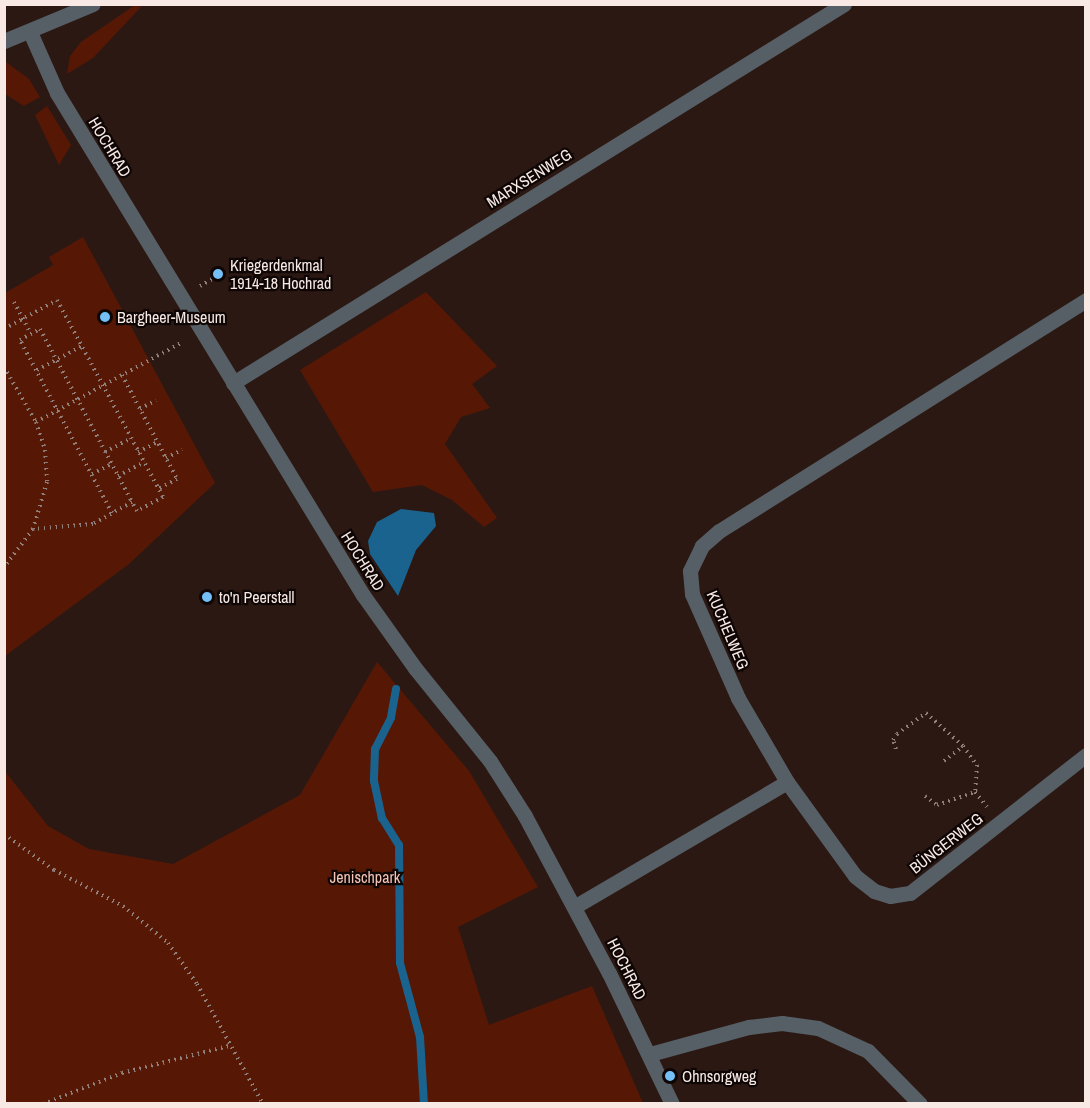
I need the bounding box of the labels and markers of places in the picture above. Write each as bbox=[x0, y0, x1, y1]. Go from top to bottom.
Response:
place label: Kriegerdenkmal 1914-18 Hochrad bbox=[230, 255, 331, 293]
marker: Kriegerdenkmal 1914-18 Hochrad bbox=[211, 267, 225, 281]
place label: Bargheer-Museum bbox=[117, 307, 226, 327]
marker: Bargheer-Museum bbox=[98, 310, 112, 324]
place label: to'n Peerstall bbox=[219, 587, 294, 607]
marker: to'n Peerstall bbox=[200, 590, 214, 604]
place label: Ohnsorgweg bbox=[682, 1066, 756, 1086]
marker: Ohnsorgweg bbox=[663, 1069, 677, 1083]

